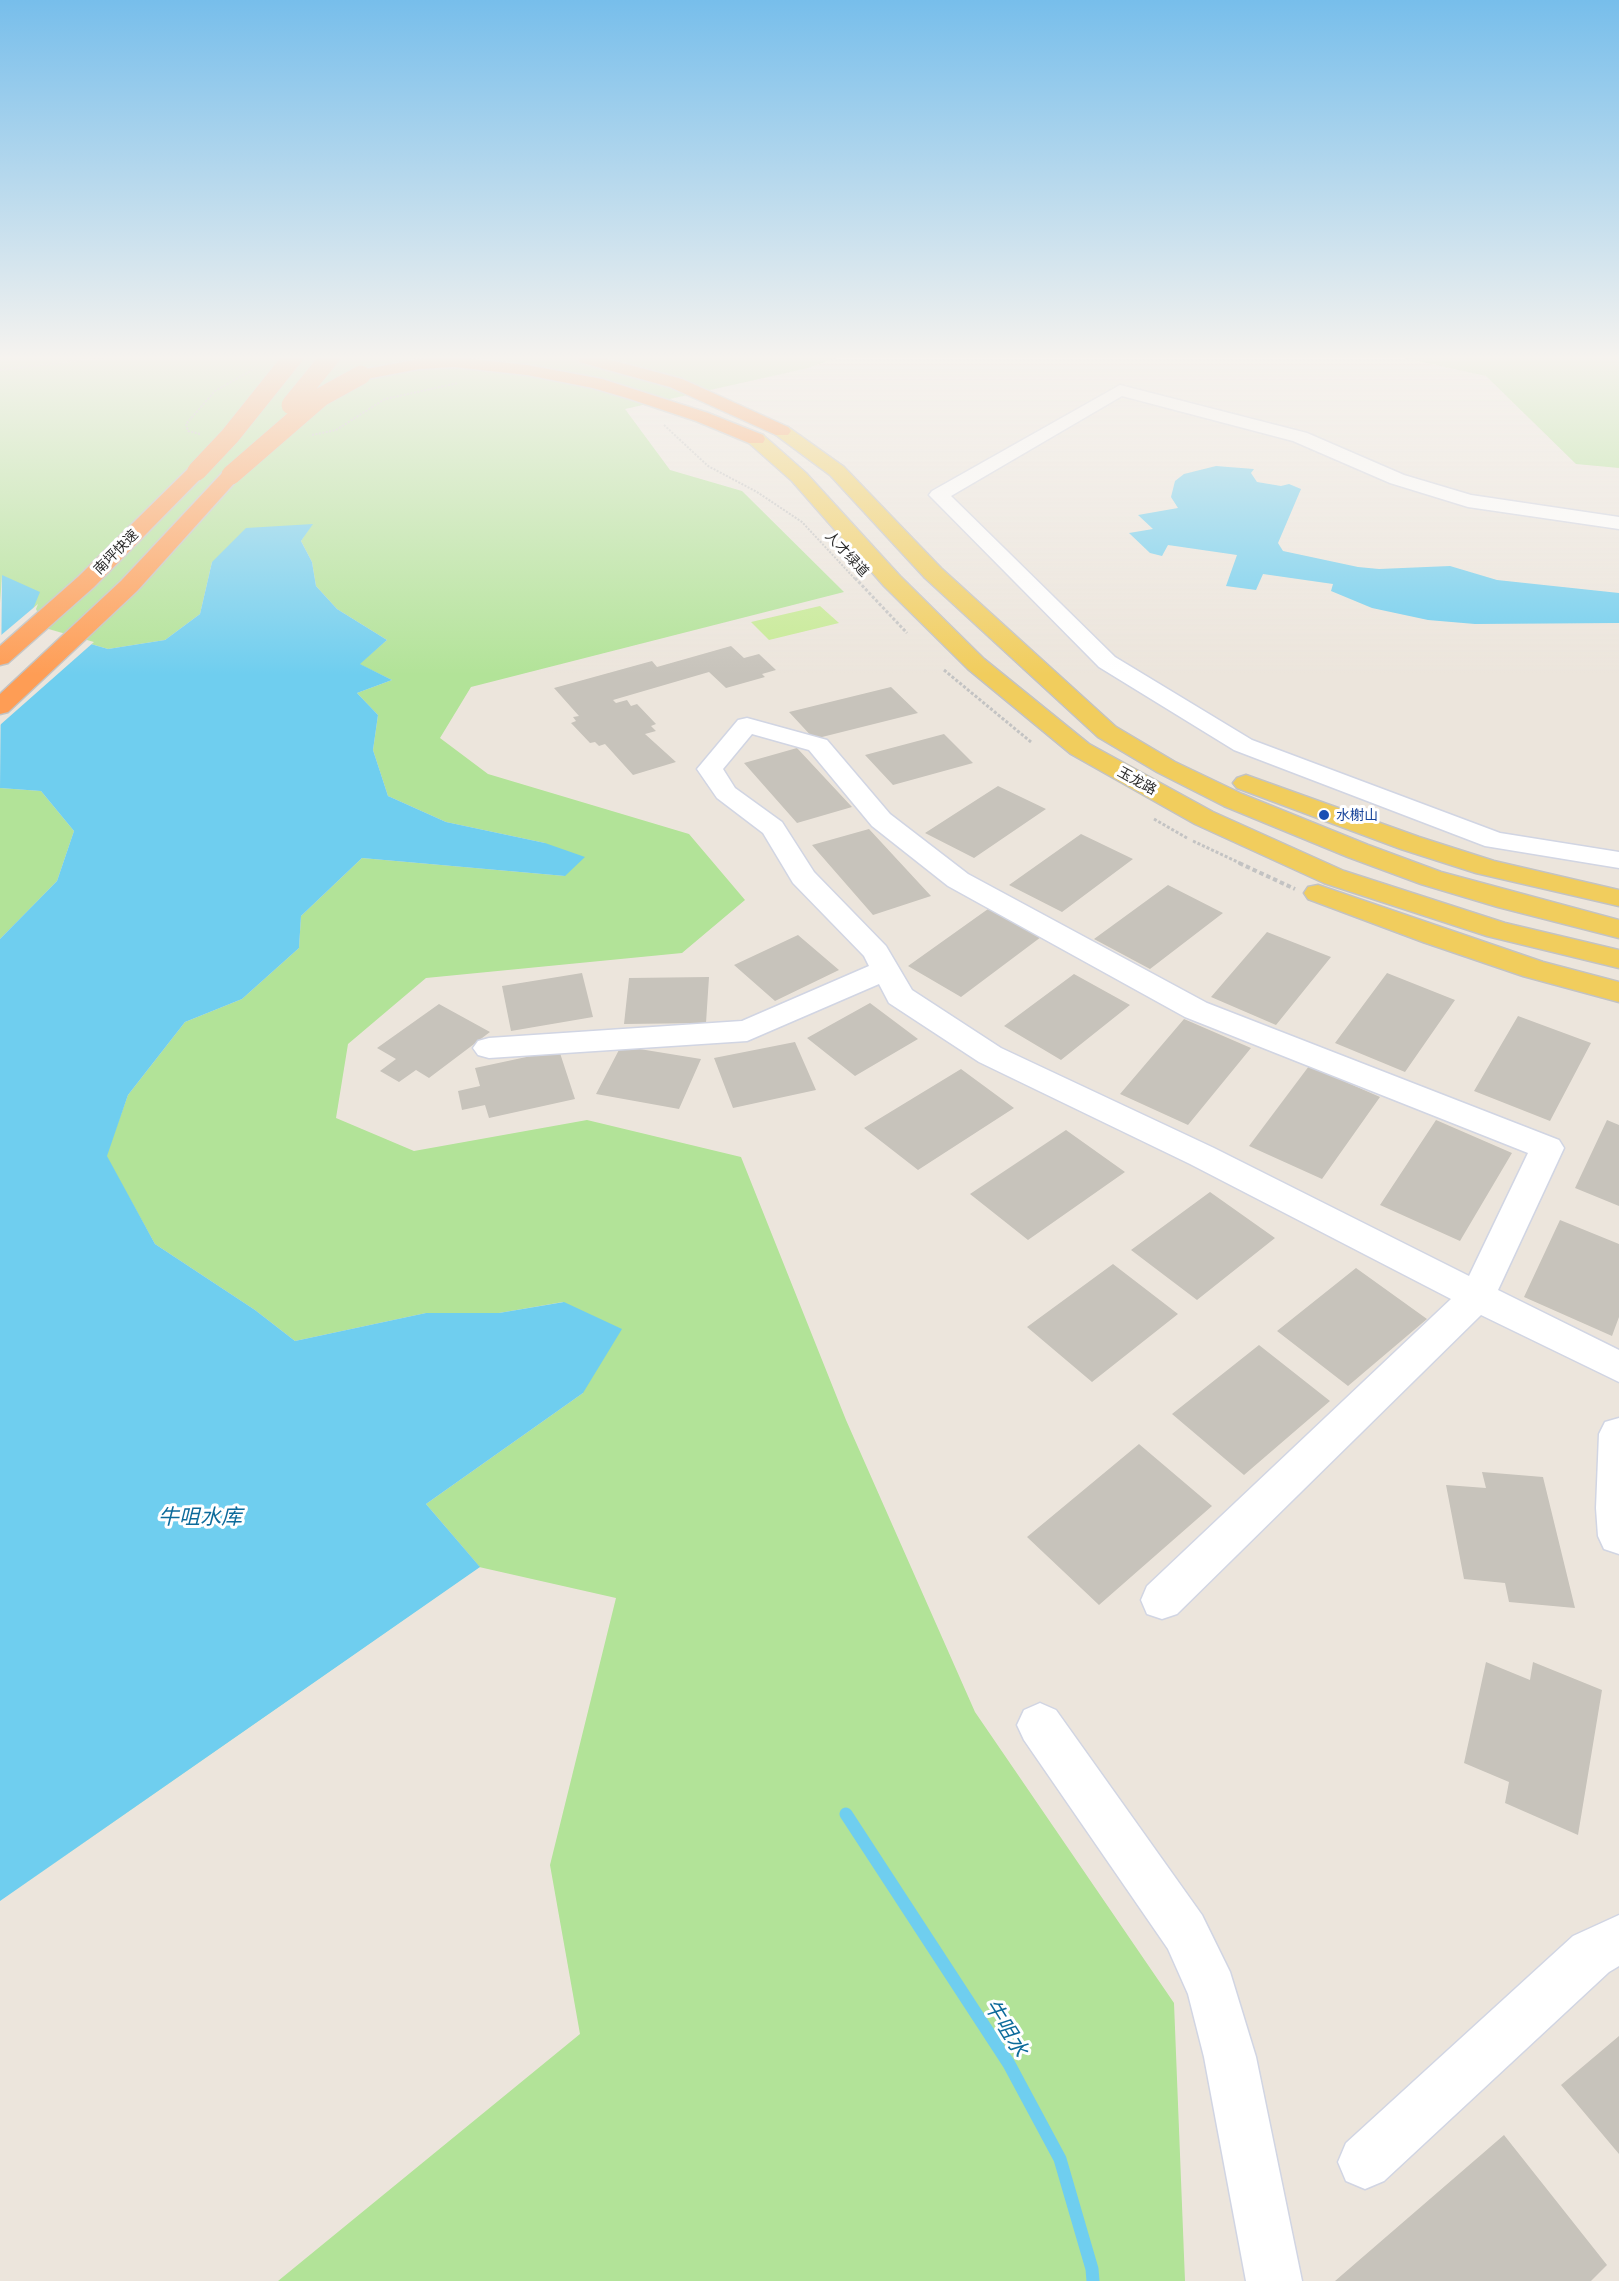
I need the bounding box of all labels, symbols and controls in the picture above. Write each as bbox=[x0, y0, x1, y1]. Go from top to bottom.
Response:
street label: 南坪快速 bbox=[90, 526, 142, 578]
street label: 人才绿道 bbox=[822, 528, 872, 580]
street label: 玉龙路 bbox=[1115, 763, 1159, 799]
place label: 水榭山 bbox=[1336, 807, 1378, 823]
marker: 水榭山 bbox=[1317, 808, 1331, 822]
water label: 牛咀水库 bbox=[158, 1504, 242, 1530]
water label: 牛咀水 bbox=[979, 1995, 1033, 2061]

